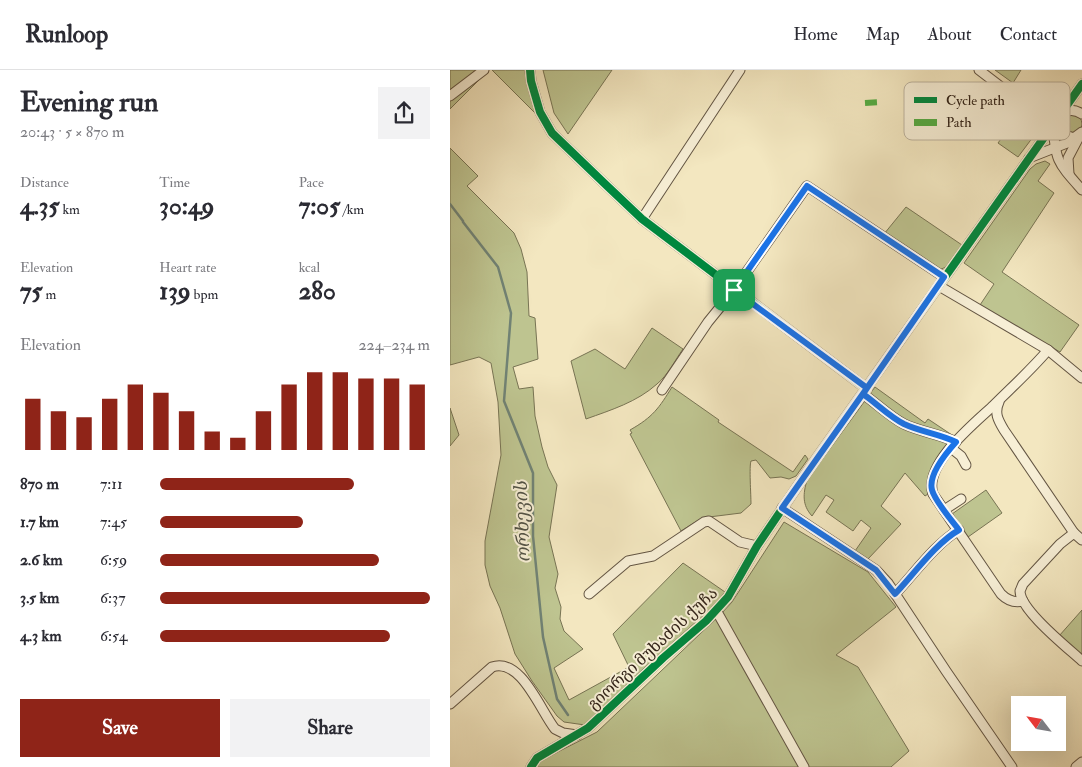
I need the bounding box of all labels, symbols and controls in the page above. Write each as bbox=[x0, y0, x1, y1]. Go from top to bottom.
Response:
text: Runloop bbox=[25, 19, 108, 50]
text: Home bbox=[793, 23, 838, 46]
text: Map bbox=[866, 23, 900, 46]
text: About bbox=[928, 23, 972, 46]
text: Contact bbox=[1000, 23, 1057, 46]
legend bbox=[904, 82, 1070, 140]
text: Evening run bbox=[20, 85, 158, 120]
button: share bbox=[378, 87, 430, 139]
text: Cycle path bbox=[946, 92, 1006, 110]
text: Path bbox=[946, 114, 972, 131]
text: 20:43 · 5 × 870 m bbox=[20, 122, 125, 142]
text: Distance bbox=[20, 174, 69, 191]
text: Time bbox=[159, 174, 190, 191]
text: Pace bbox=[299, 174, 324, 191]
text: 4.35 bbox=[20, 191, 59, 222]
text: 30:49 bbox=[159, 191, 214, 222]
text: 7:05 bbox=[299, 191, 340, 222]
text: km bbox=[59, 201, 80, 218]
text: /km bbox=[340, 201, 364, 218]
text: Elevation bbox=[20, 259, 73, 276]
text: Heart rate bbox=[159, 259, 216, 276]
text: kcal bbox=[299, 259, 320, 276]
pin bbox=[713, 269, 755, 311]
text: 75 bbox=[20, 276, 42, 307]
text: 139 bbox=[159, 276, 191, 307]
text: 280 bbox=[299, 276, 336, 307]
icon: arrive bbox=[720, 276, 748, 304]
text: m bbox=[42, 286, 56, 303]
text: bpm bbox=[191, 286, 218, 303]
text: Elevation bbox=[20, 335, 81, 355]
text: 224–234 m bbox=[358, 335, 430, 355]
text: 870 m bbox=[20, 474, 59, 494]
text: 7:11 bbox=[100, 474, 123, 494]
water label: ორხევის bbox=[510, 480, 535, 563]
text: 1.7 km bbox=[20, 512, 59, 532]
text: 7:45 bbox=[100, 512, 127, 532]
text: 2.6 km bbox=[20, 550, 63, 570]
text: 6:59 bbox=[100, 550, 127, 570]
street label: გიორგი მუხაძის ქუჩა bbox=[583, 583, 722, 714]
text: 3.5 km bbox=[20, 588, 59, 608]
text: 6:37 bbox=[100, 588, 126, 608]
text: 4.3 km bbox=[20, 626, 62, 646]
text: 6:54 bbox=[100, 626, 127, 646]
north arrow bbox=[1011, 696, 1066, 751]
map controls bbox=[1011, 696, 1066, 751]
button: Save bbox=[20, 699, 220, 757]
button: Share bbox=[230, 699, 430, 757]

